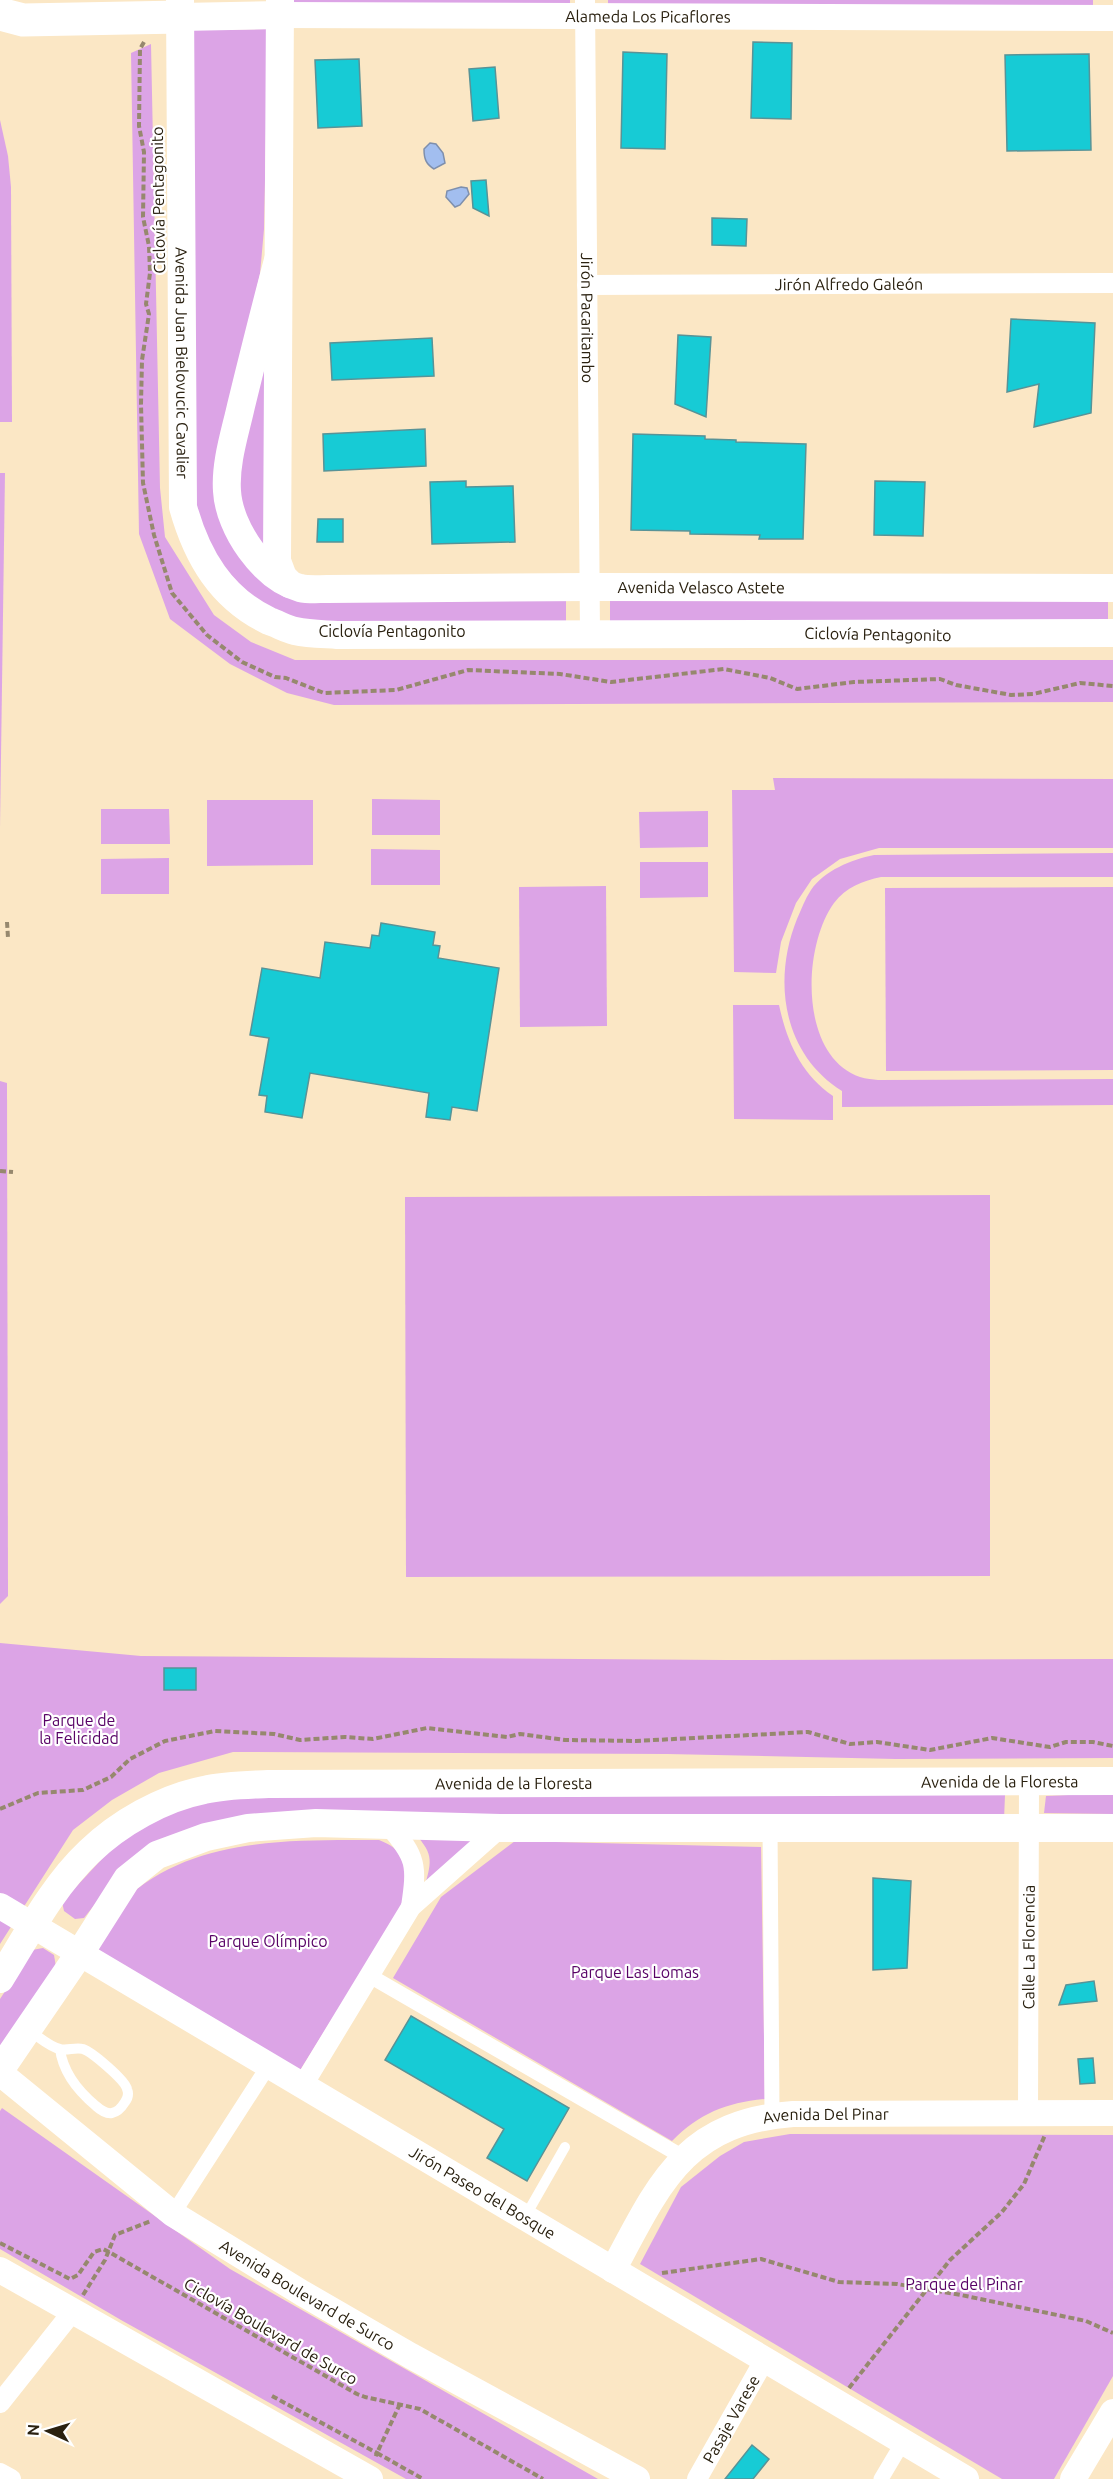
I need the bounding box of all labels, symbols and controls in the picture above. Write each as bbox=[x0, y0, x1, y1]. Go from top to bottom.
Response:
street label: Alameda Los Picaflores bbox=[565, 7, 731, 26]
street label: Ciclovía Pentagonito bbox=[148, 126, 168, 274]
street label: Avenida Juan Bielovucic Cavalier bbox=[172, 247, 192, 479]
street label: Jirón Pacaritambo bbox=[578, 253, 597, 383]
street label: Jirón Alfredo Galeón bbox=[775, 275, 923, 293]
street label: Avenida Velasco Astete bbox=[617, 578, 785, 596]
street label: Ciclovía Pentagonito bbox=[318, 622, 466, 640]
street label: Ciclovía Pentagonito bbox=[804, 624, 952, 644]
park label: Parque de la Felicidad bbox=[39, 1711, 119, 1747]
street label: Avenida de la Floresta bbox=[921, 1772, 1079, 1791]
street label: Avenida de la Floresta bbox=[435, 1774, 593, 1792]
street label: Calle La Florencia bbox=[1019, 1885, 1038, 2009]
park label: Parque Olímpico bbox=[209, 1932, 328, 1950]
park label: Parque Las Lomas bbox=[571, 1963, 699, 1981]
street label: Avenida Del Pinar bbox=[761, 2105, 889, 2127]
street label: Jirón Paseo del Bosque bbox=[406, 2142, 559, 2242]
street label: Avenida Boulevard de Surco bbox=[217, 2236, 398, 2354]
street label: Ciclovía Boulevard de Surco bbox=[181, 2274, 361, 2388]
park label: Parque del Pinar bbox=[905, 2275, 1023, 2293]
street label: Pasaje Varese bbox=[699, 2372, 763, 2466]
north arrow bbox=[18, 2401, 78, 2461]
text: N bbox=[24, 2423, 42, 2437]

